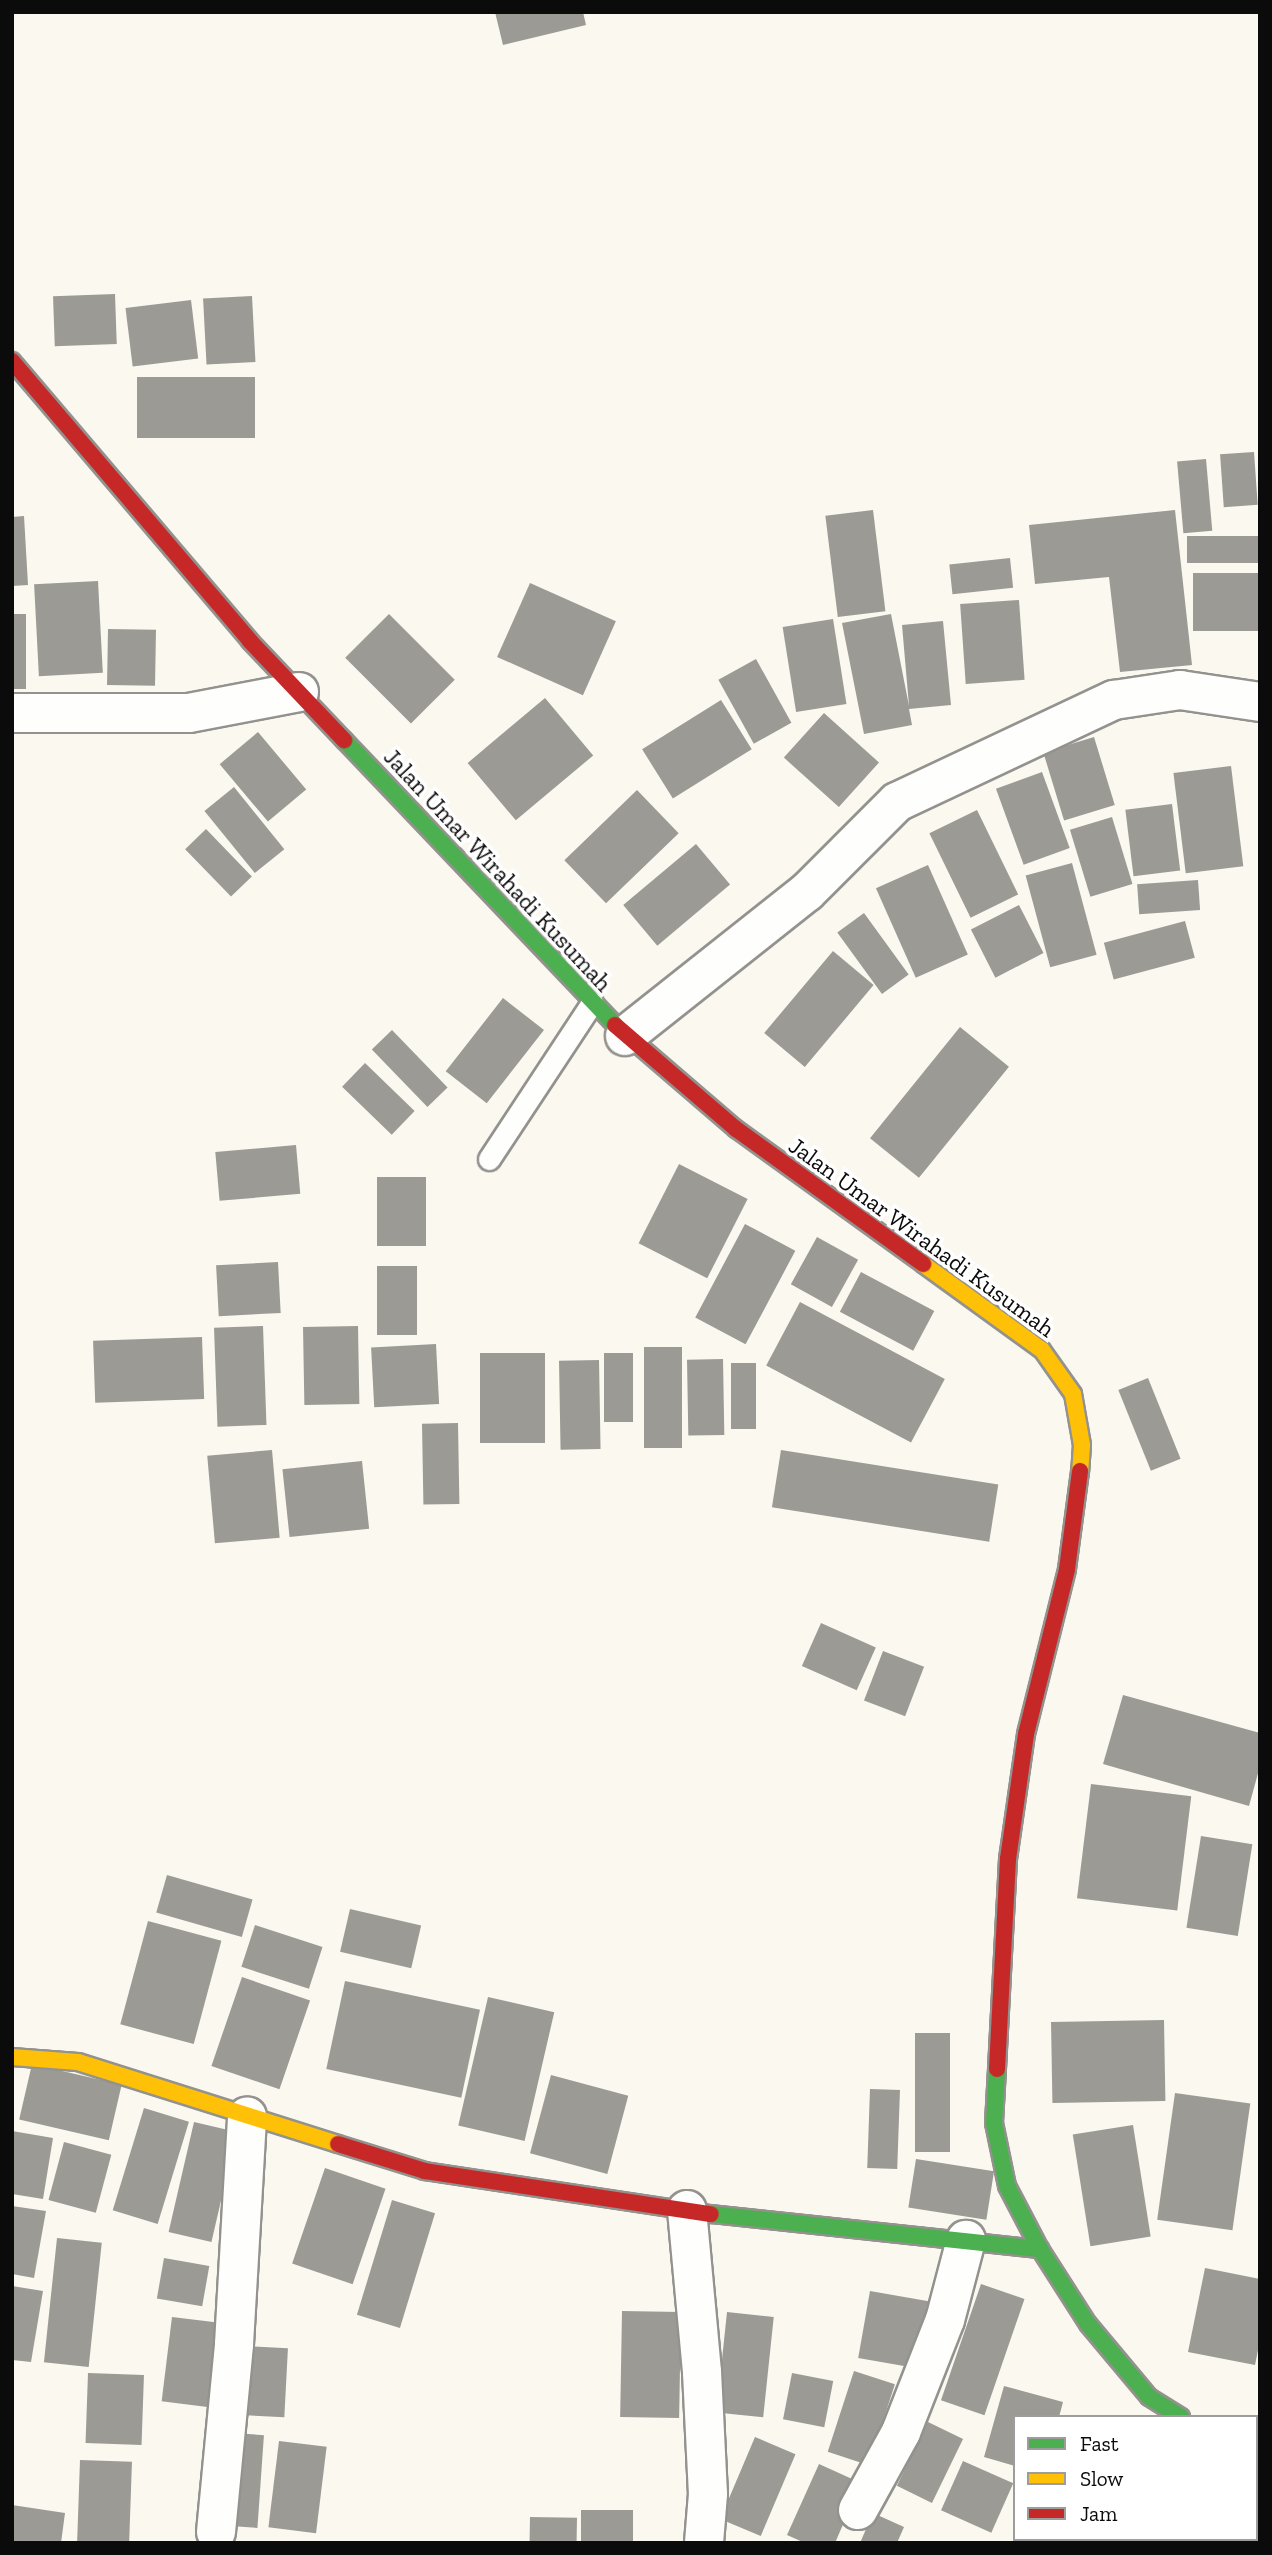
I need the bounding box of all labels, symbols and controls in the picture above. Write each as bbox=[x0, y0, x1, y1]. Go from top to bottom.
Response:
street label: Jalan Umar Wirahadi Kusumah bbox=[377, 742, 619, 998]
street label: Jalan Umar Wirahadi Kusumah bbox=[783, 1131, 1061, 1343]
legend bbox=[1013, 2415, 1258, 2541]
text: Fast bbox=[1080, 2431, 1119, 2456]
text: Slow bbox=[1080, 2466, 1123, 2491]
text: Jam bbox=[1080, 2501, 1117, 2526]

